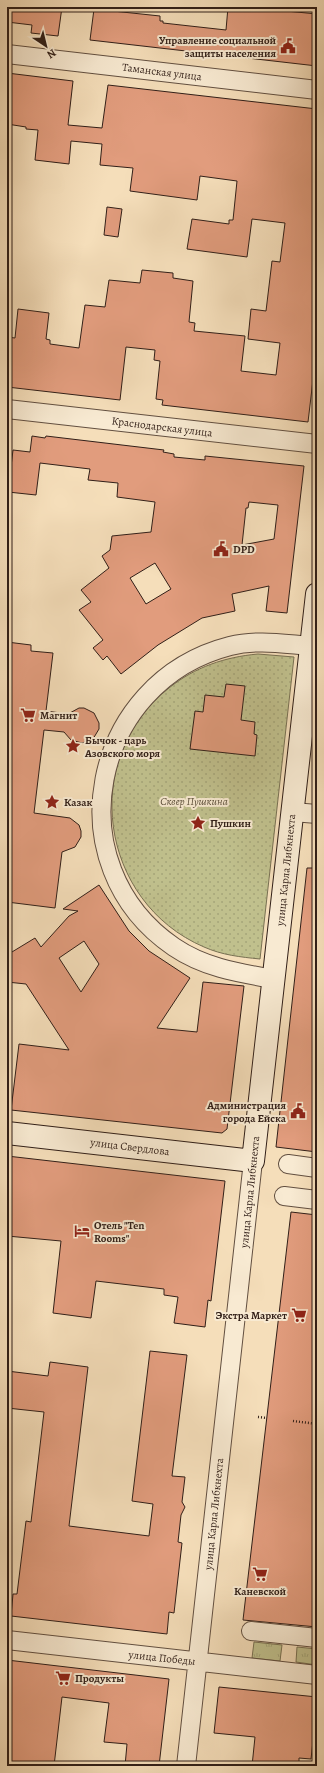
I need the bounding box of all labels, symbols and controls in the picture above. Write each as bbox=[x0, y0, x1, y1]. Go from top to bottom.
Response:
north arrow bbox=[26, 26, 66, 66]
place label: Управление социальной защиты населения bbox=[159, 33, 276, 61]
public building icon: Управление социальной защиты населения bbox=[279, 37, 297, 55]
text: N bbox=[44, 45, 59, 62]
street label: Таманская улица bbox=[121, 60, 204, 84]
street label: Краснодарская улица bbox=[111, 413, 214, 441]
public building icon: DPD bbox=[212, 540, 230, 558]
place label: DPD bbox=[233, 542, 255, 557]
supermarket icon: Магнит bbox=[19, 706, 37, 724]
place label: Магнит bbox=[40, 708, 77, 723]
place label: Бычок - царь Азовского моря bbox=[84, 733, 161, 761]
place icon: Бычок - царь Азовского моря bbox=[64, 737, 82, 755]
place icon: Казак bbox=[43, 793, 61, 811]
park label: Сквер Пушкина bbox=[160, 794, 228, 809]
place label: Казак bbox=[64, 795, 92, 810]
street label: улица Карла Либкнехта bbox=[273, 812, 299, 928]
place icon: Пушкин bbox=[189, 814, 207, 832]
place label: Пушкин bbox=[210, 816, 252, 831]
place label: Администрация города Ейска bbox=[206, 1098, 287, 1126]
public building icon: Администрация города Ейска bbox=[289, 1102, 307, 1120]
street label: улица Карла Либкнехта bbox=[237, 1134, 263, 1250]
street label: улица Свердлова bbox=[89, 1135, 171, 1159]
place label: Отель "Ten Rooms" bbox=[94, 1218, 144, 1246]
hotel icon: Отель "Ten Rooms" bbox=[73, 1222, 91, 1240]
supermarket icon: Экстра Маркет bbox=[290, 1306, 308, 1324]
place label: Экстра Маркет bbox=[216, 1308, 287, 1323]
street label: улица Карла Либкнехта bbox=[201, 1456, 227, 1572]
supermarket icon: Каневской bbox=[251, 1565, 269, 1583]
place label: Каневской bbox=[234, 1584, 286, 1599]
street label: улица Победы bbox=[127, 1647, 196, 1669]
supermarket icon: Продукты bbox=[54, 1669, 72, 1687]
place label: Продукты bbox=[75, 1671, 124, 1686]

